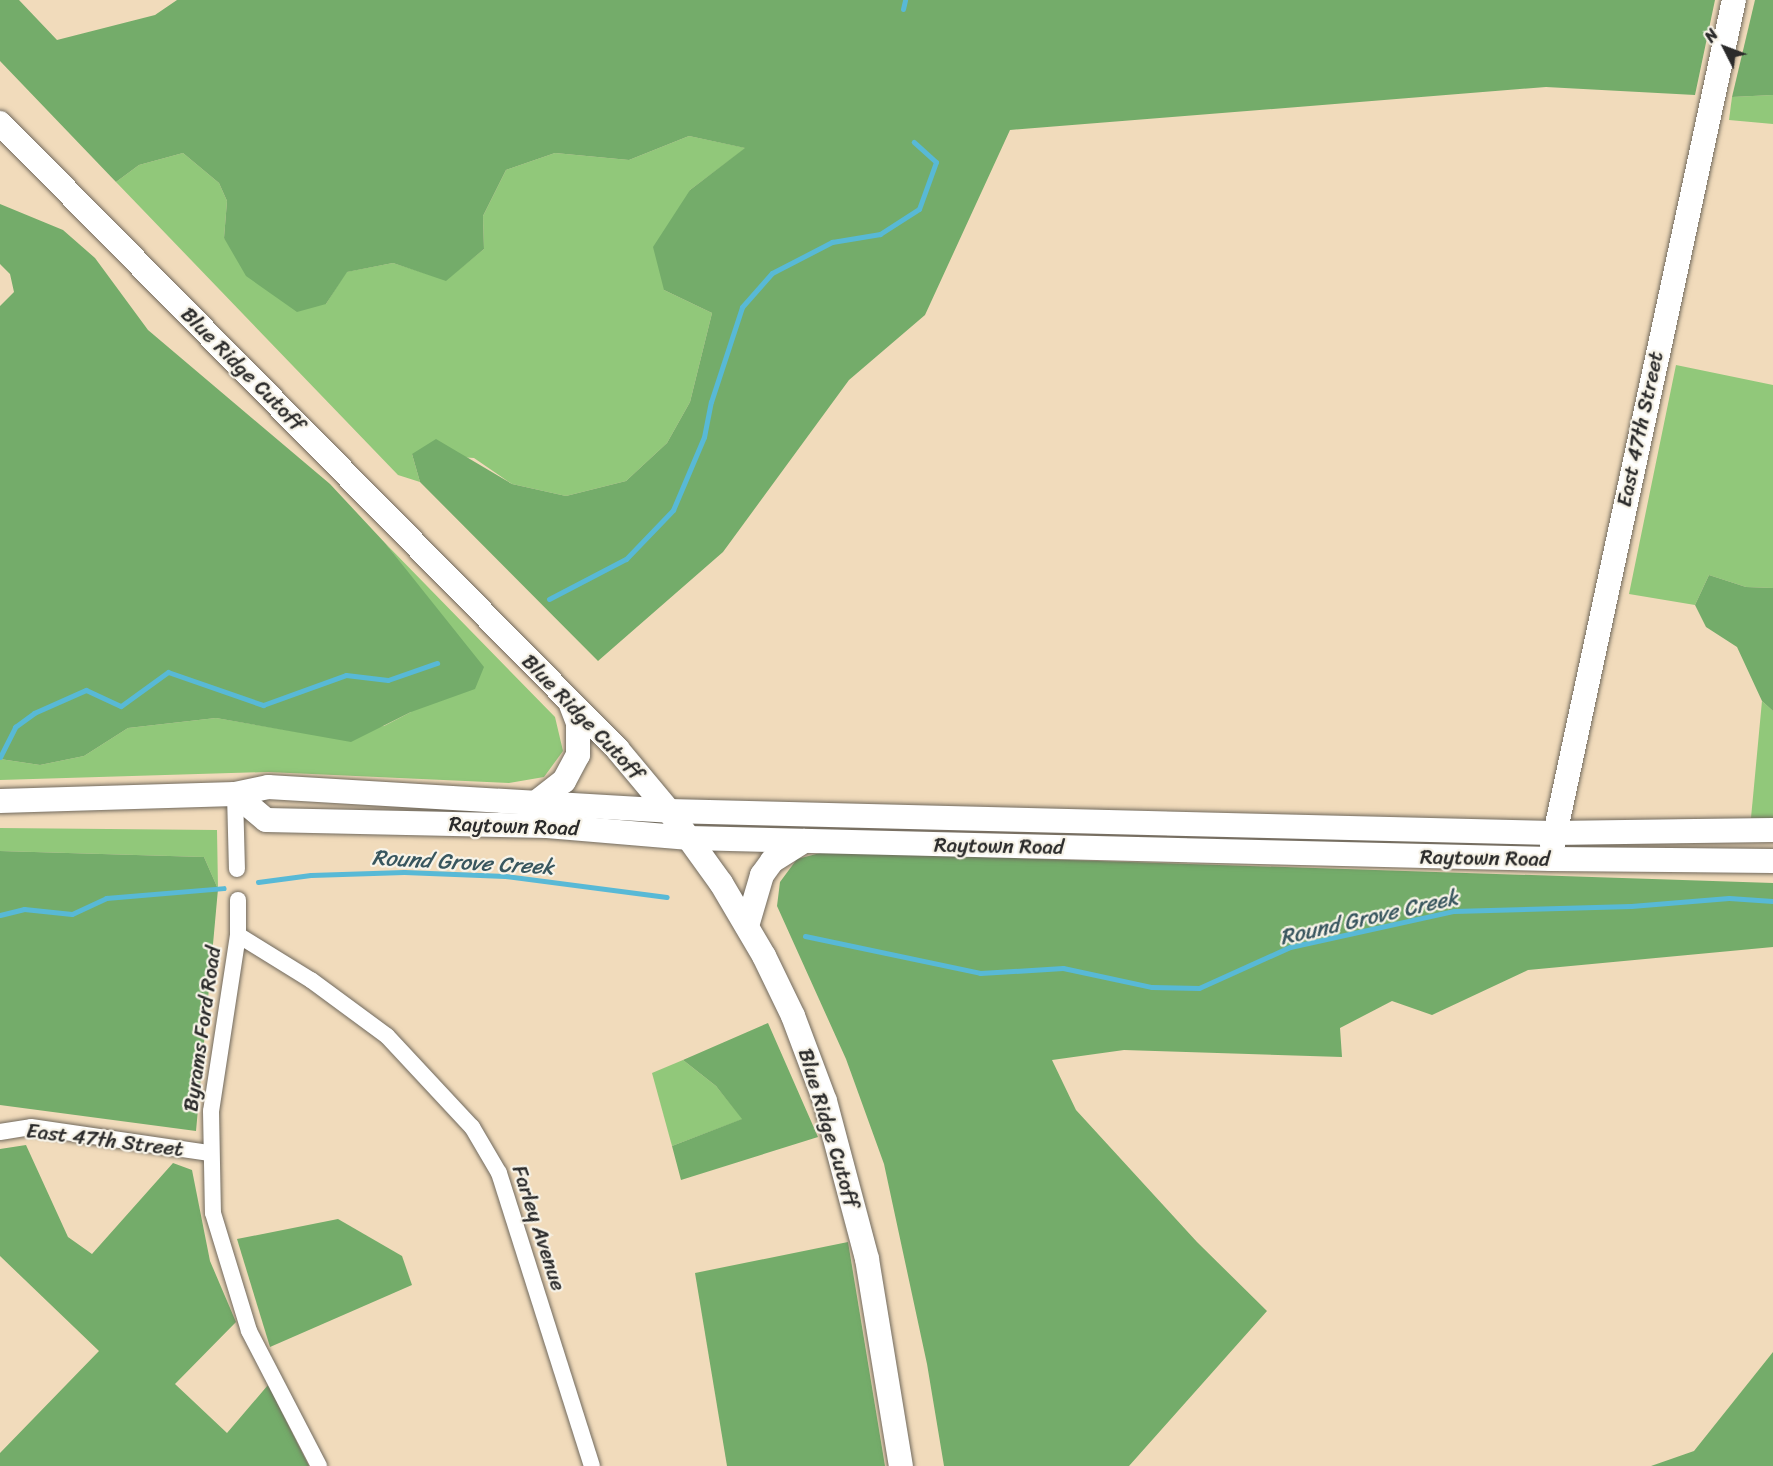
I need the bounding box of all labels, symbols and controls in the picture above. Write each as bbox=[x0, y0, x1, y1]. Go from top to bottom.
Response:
north arrow bbox=[1695, 18, 1755, 78]
text: N bbox=[1697, 22, 1726, 49]
street label: Blue Ridge Cutoff bbox=[175, 301, 311, 437]
street label: East 47th Street bbox=[1611, 349, 1669, 509]
street label: Blue Ridge Cutoff bbox=[516, 649, 650, 785]
street label: Raytown Road bbox=[448, 811, 580, 841]
street label: Raytown Road bbox=[934, 832, 1064, 860]
water label: Round Grove Creek bbox=[371, 844, 555, 880]
street label: Raytown Road bbox=[1420, 844, 1550, 872]
water label: Round Grove Creek bbox=[1277, 883, 1461, 951]
street label: Byrams Ford Road bbox=[178, 945, 226, 1113]
street label: Blue Ridge Cutoff bbox=[793, 1045, 865, 1211]
street label: East 47th Street bbox=[25, 1118, 185, 1162]
street label: Farley Avenue bbox=[507, 1162, 571, 1294]

